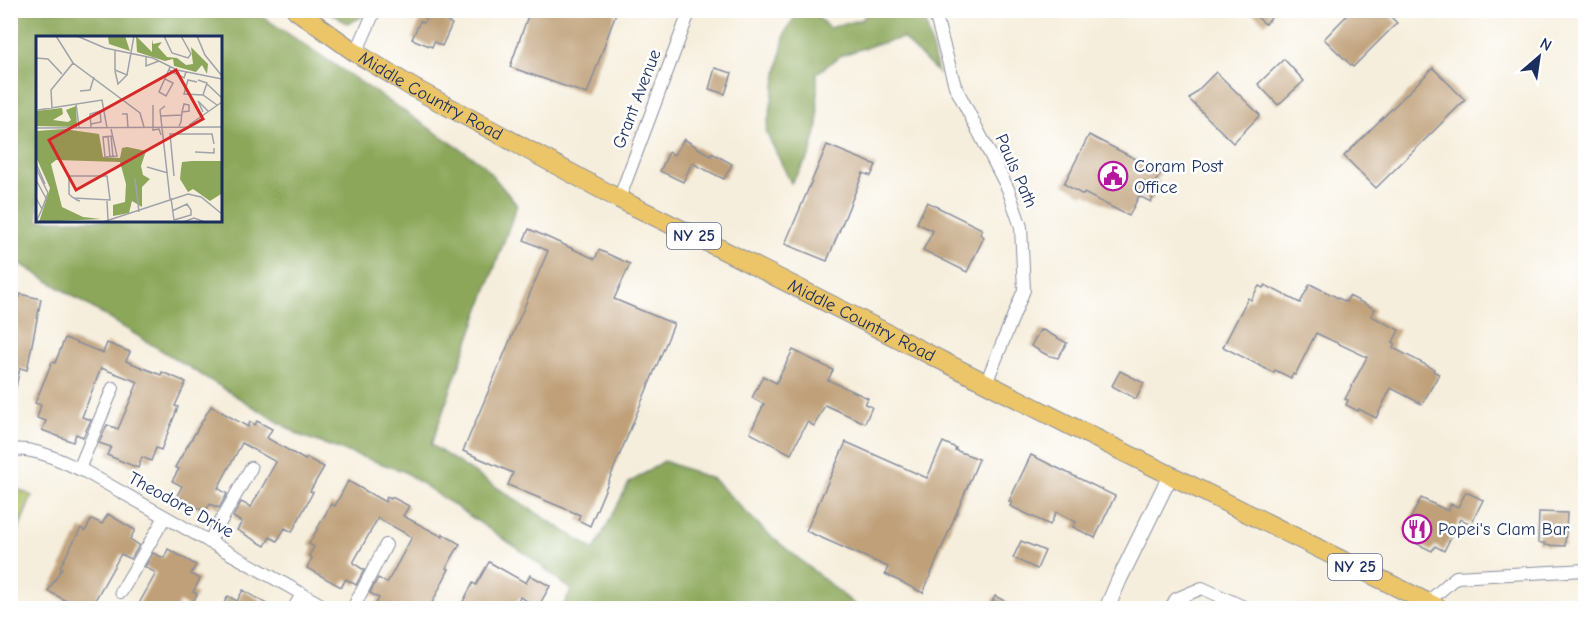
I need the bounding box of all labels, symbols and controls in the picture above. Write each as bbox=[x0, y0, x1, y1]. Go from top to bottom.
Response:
north arrow bbox=[1509, 27, 1569, 87]
text: N bbox=[1537, 34, 1555, 55]
inset map bbox=[36, 36, 222, 222]
street label: Grant Avenue bbox=[608, 46, 666, 152]
street label: Middle Country Road bbox=[355, 47, 507, 145]
street label: Pauls Path bbox=[990, 131, 1042, 211]
place label: Coram Post Office bbox=[1134, 156, 1224, 198]
public building icon: Coram Post Office bbox=[1097, 160, 1129, 192]
road number: NY 25 bbox=[667, 223, 721, 249]
street label: Middle Country Road bbox=[785, 274, 939, 366]
street label: Theodore Drive bbox=[125, 467, 237, 543]
restaurant icon: Popei's Clam Bar bbox=[1401, 513, 1433, 545]
place label: Popei's Clam Bar bbox=[1438, 519, 1570, 540]
road number: NY 25 bbox=[1328, 554, 1382, 580]

